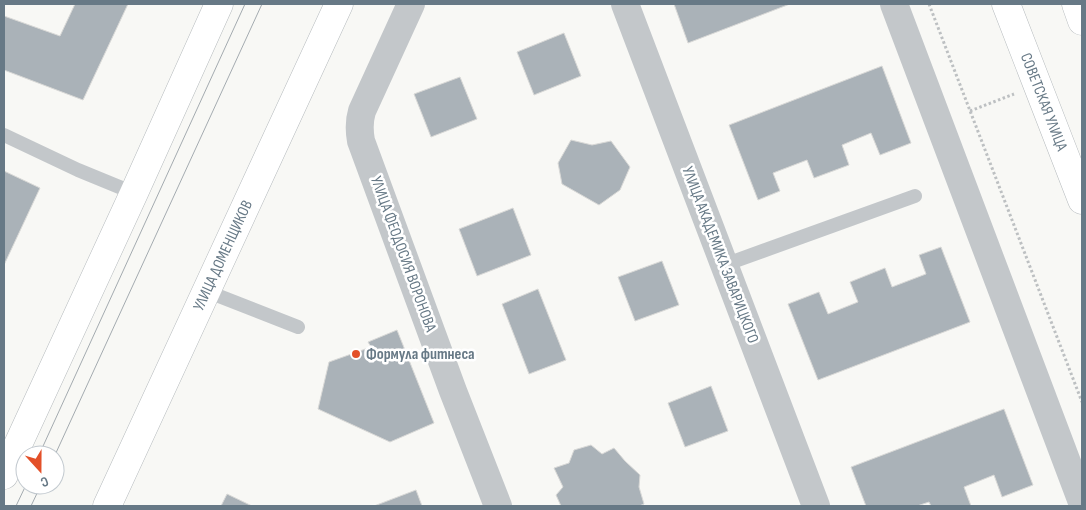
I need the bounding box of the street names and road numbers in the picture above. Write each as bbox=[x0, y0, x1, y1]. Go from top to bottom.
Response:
street label: СОВЕТСКАЯ УЛИЦА bbox=[1016, 50, 1072, 154]
street label: УЛИЦА АКАДЕМИКА ЗАВАРИЦКОГО bbox=[678, 164, 763, 346]
street label: УЛИЦА ФЕОДОСИЯ ВОРОНОВА bbox=[366, 174, 440, 334]
street label: УЛИЦА ДОМЕНЩИКОВ bbox=[189, 197, 256, 314]

